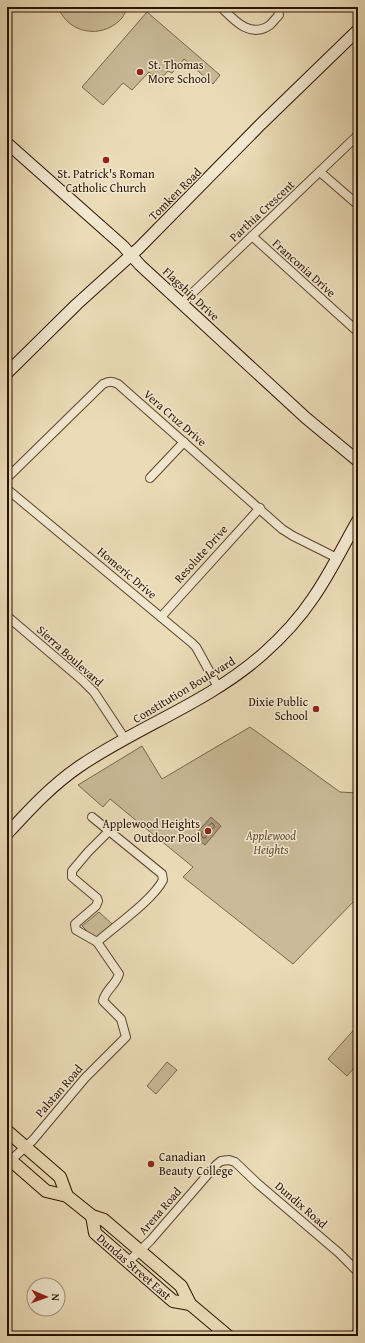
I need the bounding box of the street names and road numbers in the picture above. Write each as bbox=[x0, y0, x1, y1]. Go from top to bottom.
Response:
street label: Tomken Road bbox=[145, 163, 205, 224]
street label: Parthia Crescent bbox=[225, 175, 298, 245]
street label: Franconia Drive bbox=[269, 235, 340, 301]
street label: Flagship Drive bbox=[159, 263, 224, 325]
street label: Vera Cruz Drive bbox=[140, 385, 211, 450]
street label: Resolute Drive bbox=[170, 521, 232, 586]
street label: Homeric Drive bbox=[94, 543, 161, 603]
street label: Sierra Boulevard bbox=[33, 621, 108, 690]
street label: Constitution Boulevard bbox=[129, 652, 239, 727]
street label: Palstan Road bbox=[31, 1060, 87, 1121]
street label: Dundix Road bbox=[272, 1177, 332, 1232]
street label: Arena Road bbox=[134, 1183, 185, 1238]
street label: Dundas Street East bbox=[93, 1229, 176, 1304]

